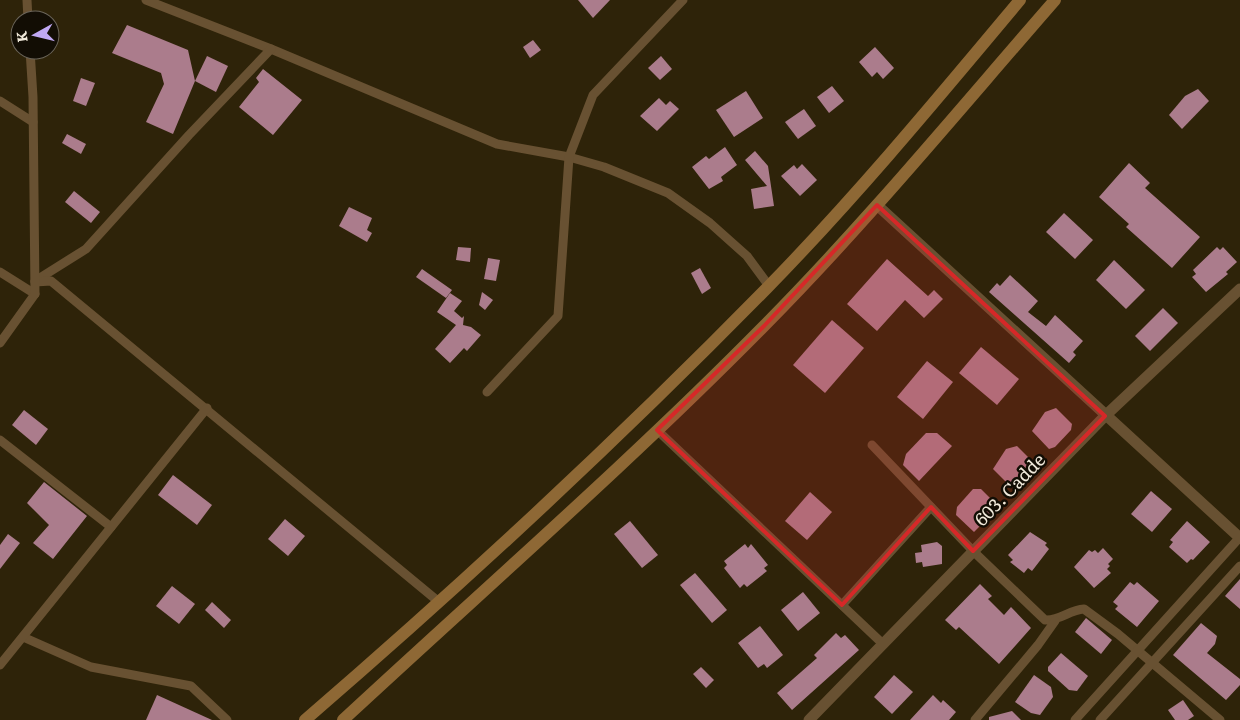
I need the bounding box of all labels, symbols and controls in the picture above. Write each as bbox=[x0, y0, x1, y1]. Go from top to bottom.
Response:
north arrow bbox=[10, 10, 60, 60]
text: K bbox=[10, 30, 32, 44]
street label: 603. Cadde bbox=[967, 446, 1051, 532]

